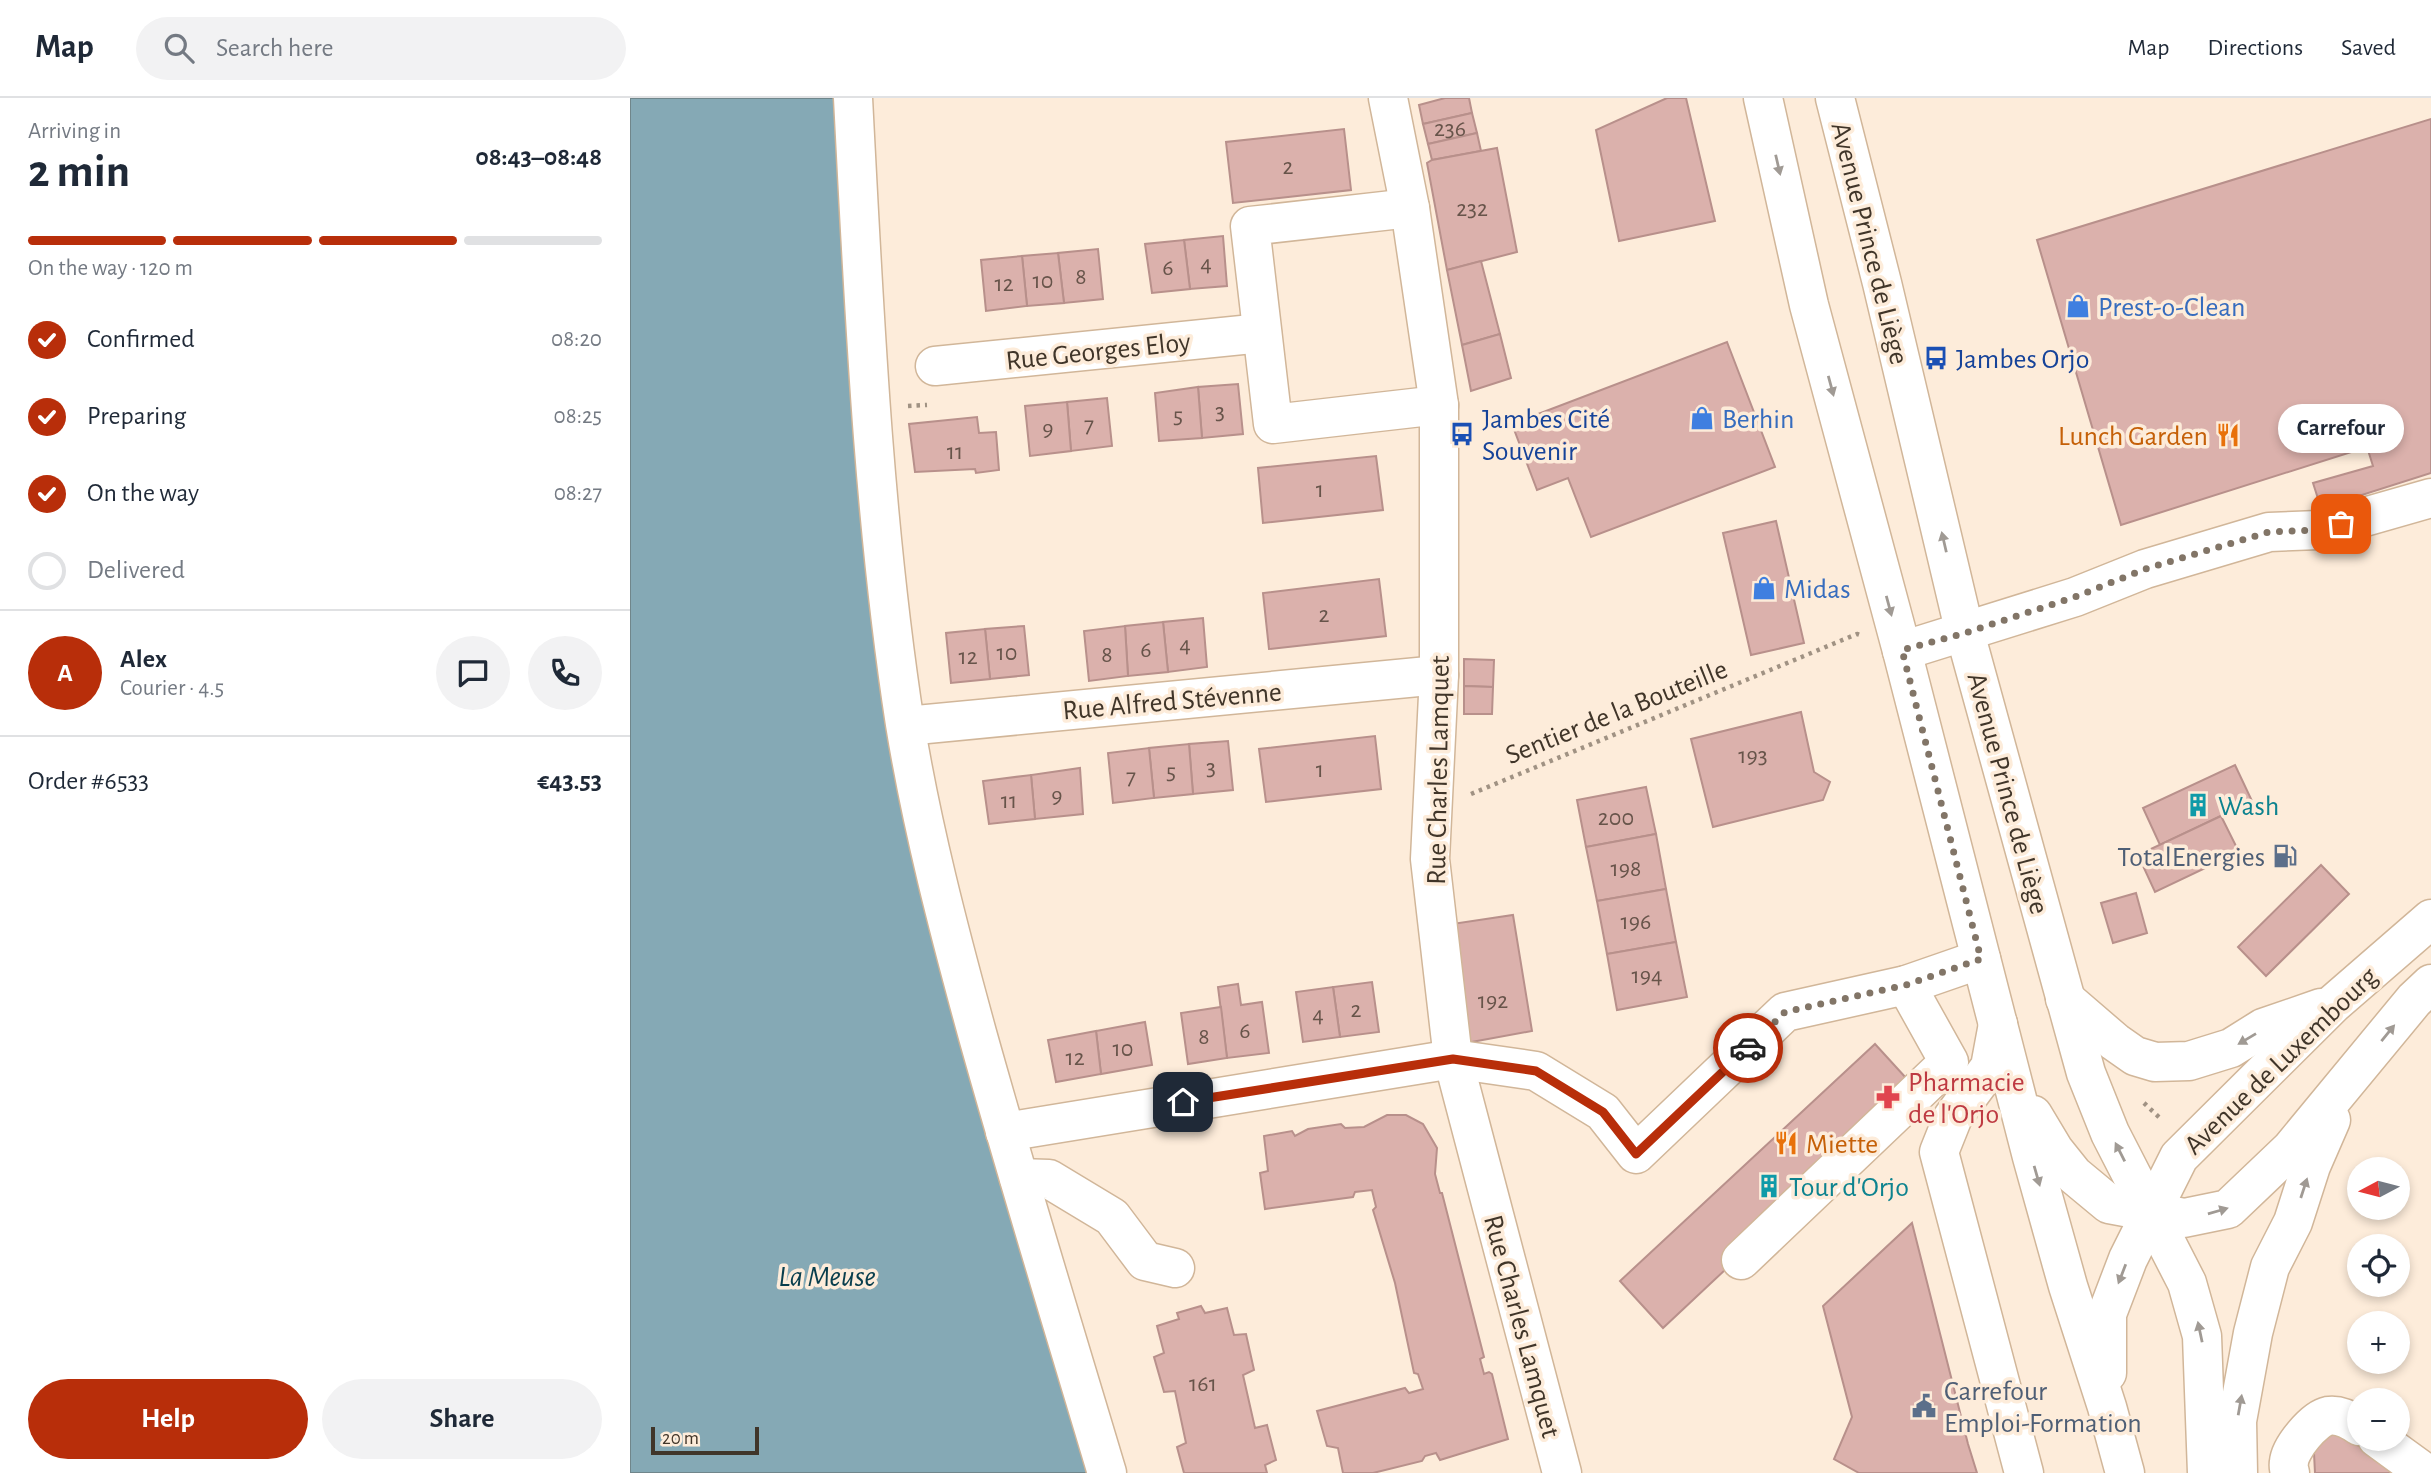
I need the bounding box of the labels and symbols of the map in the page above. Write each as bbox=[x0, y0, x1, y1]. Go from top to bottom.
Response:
house number: 236 bbox=[1434, 117, 1466, 141]
street label: Avenue Prince de Liège bbox=[1825, 119, 1913, 367]
one-way arrow bbox=[1772, 154, 1783, 176]
house number: 2 bbox=[1283, 155, 1294, 179]
house number: 232 bbox=[1456, 197, 1488, 221]
house number: 4 bbox=[1200, 252, 1212, 276]
house number: 6 bbox=[1162, 256, 1174, 280]
house number: 8 bbox=[1075, 265, 1087, 289]
house number: 10 bbox=[1033, 269, 1053, 293]
house number: 12 bbox=[994, 272, 1014, 296]
shop icon: Prest-o-Clean bbox=[2064, 292, 2092, 320]
place label: Prest-o-Clean bbox=[2098, 294, 2245, 322]
street label: Rue Georges Eloy bbox=[1004, 328, 1192, 376]
bus stop icon: Jambes Orjo bbox=[1922, 344, 1950, 372]
place label: Jambes Orjo bbox=[1956, 346, 2089, 374]
one-way arrow bbox=[1826, 375, 1837, 397]
house number: 3 bbox=[1215, 400, 1225, 424]
house number: 5 bbox=[1173, 404, 1183, 428]
shop icon: Berhin bbox=[1688, 404, 1716, 432]
callout: Carrefour bbox=[2278, 405, 2404, 454]
place label: Jambes Cité Souvenir bbox=[1482, 406, 1610, 466]
place label: Berhin bbox=[1722, 406, 1795, 434]
house number: 7 bbox=[1084, 413, 1094, 437]
house number: 9 bbox=[1042, 417, 1054, 441]
bus stop icon: Jambes Cité Souvenir bbox=[1448, 420, 1476, 448]
restaurant icon: Lunch Garden bbox=[2214, 421, 2242, 449]
place label: Lunch Garden bbox=[2058, 423, 2208, 451]
house number: 11 bbox=[947, 440, 963, 464]
house number: 1 bbox=[1316, 478, 1324, 502]
pin bbox=[2311, 494, 2371, 554]
one-way arrow bbox=[1938, 531, 1949, 553]
shop icon: Midas bbox=[1750, 574, 1778, 602]
place label: Midas bbox=[1784, 576, 1851, 604]
one-way arrow bbox=[1885, 595, 1895, 616]
house number: 2 bbox=[1319, 603, 1330, 627]
house number: 4 bbox=[1179, 633, 1191, 657]
house number: 6 bbox=[1140, 638, 1152, 662]
house number: 10 bbox=[997, 641, 1017, 665]
house number: 8 bbox=[1101, 643, 1113, 667]
house number: 12 bbox=[958, 645, 978, 669]
street label: Rue Charles Lamquet bbox=[1423, 655, 1455, 885]
street label: Sentier de la Bouteille bbox=[1502, 656, 1732, 770]
street label: Avenue Prince de Liège bbox=[1961, 670, 2053, 917]
street label: Rue Alfred Stévenne bbox=[1061, 678, 1283, 726]
house number: 193 bbox=[1738, 744, 1768, 768]
house number: 3 bbox=[1206, 756, 1216, 780]
house number: 1 bbox=[1316, 758, 1324, 782]
house number: 5 bbox=[1166, 760, 1176, 784]
house number: 7 bbox=[1126, 765, 1136, 789]
house number: 9 bbox=[1051, 784, 1063, 808]
house number: 11 bbox=[1001, 789, 1017, 813]
building icon: Wash bbox=[2184, 791, 2212, 819]
place label: Wash bbox=[2218, 793, 2279, 821]
house number: 200 bbox=[1598, 806, 1634, 830]
fuel station icon: TotalEnergies bbox=[2271, 842, 2299, 870]
place label: TotalEnergies bbox=[2117, 844, 2265, 872]
house number: 198 bbox=[1611, 857, 1641, 881]
house number: 196 bbox=[1621, 910, 1651, 934]
street label: Avenue de Luxembourg bbox=[2180, 962, 2383, 1160]
house number: 194 bbox=[1631, 964, 1663, 988]
house number: 192 bbox=[1478, 989, 1508, 1013]
house number: 2 bbox=[1351, 998, 1362, 1022]
house number: 4 bbox=[1312, 1003, 1324, 1027]
courier bbox=[1713, 1013, 1783, 1083]
house number: 6 bbox=[1239, 1019, 1251, 1043]
house number: 8 bbox=[1198, 1025, 1210, 1049]
one-way arrow bbox=[2380, 1025, 2395, 1043]
one-way arrow bbox=[2237, 1032, 2256, 1045]
house number: 10 bbox=[1113, 1037, 1133, 1061]
house number: 12 bbox=[1065, 1046, 1085, 1070]
place label: Pharmacie de l'Orjo bbox=[1908, 1069, 2025, 1129]
pin bbox=[1153, 1072, 1213, 1132]
pharmacy icon: Pharmacie de l'Orjo bbox=[1874, 1083, 1902, 1111]
restaurant icon: Miette bbox=[1772, 1129, 1800, 1157]
place label: Miette bbox=[1806, 1131, 1878, 1159]
one-way arrow bbox=[2114, 1142, 2126, 1162]
north arrow bbox=[2347, 1157, 2410, 1220]
one-way arrow bbox=[2033, 1166, 2043, 1187]
building icon: Tour d'Orjo bbox=[1755, 1172, 1783, 1200]
place label: Tour d'Orjo bbox=[1789, 1174, 1909, 1202]
one-way arrow bbox=[2299, 1177, 2310, 1198]
one-way arrow bbox=[2208, 1205, 2229, 1215]
street label: Rue Charles Lamquet bbox=[1478, 1212, 1564, 1441]
water label: La Meuse bbox=[778, 1262, 876, 1292]
one-way arrow bbox=[2116, 1264, 2127, 1285]
one-way arrow bbox=[2195, 1321, 2206, 1343]
house number: 161 bbox=[1189, 1372, 1217, 1396]
place label: Carrefour Emploi-Formation bbox=[1944, 1378, 2142, 1438]
public building icon: Carrefour Emploi-Formation bbox=[1910, 1392, 1938, 1420]
one-way arrow bbox=[2235, 1394, 2246, 1416]
scale bar bbox=[651, 1424, 760, 1456]

